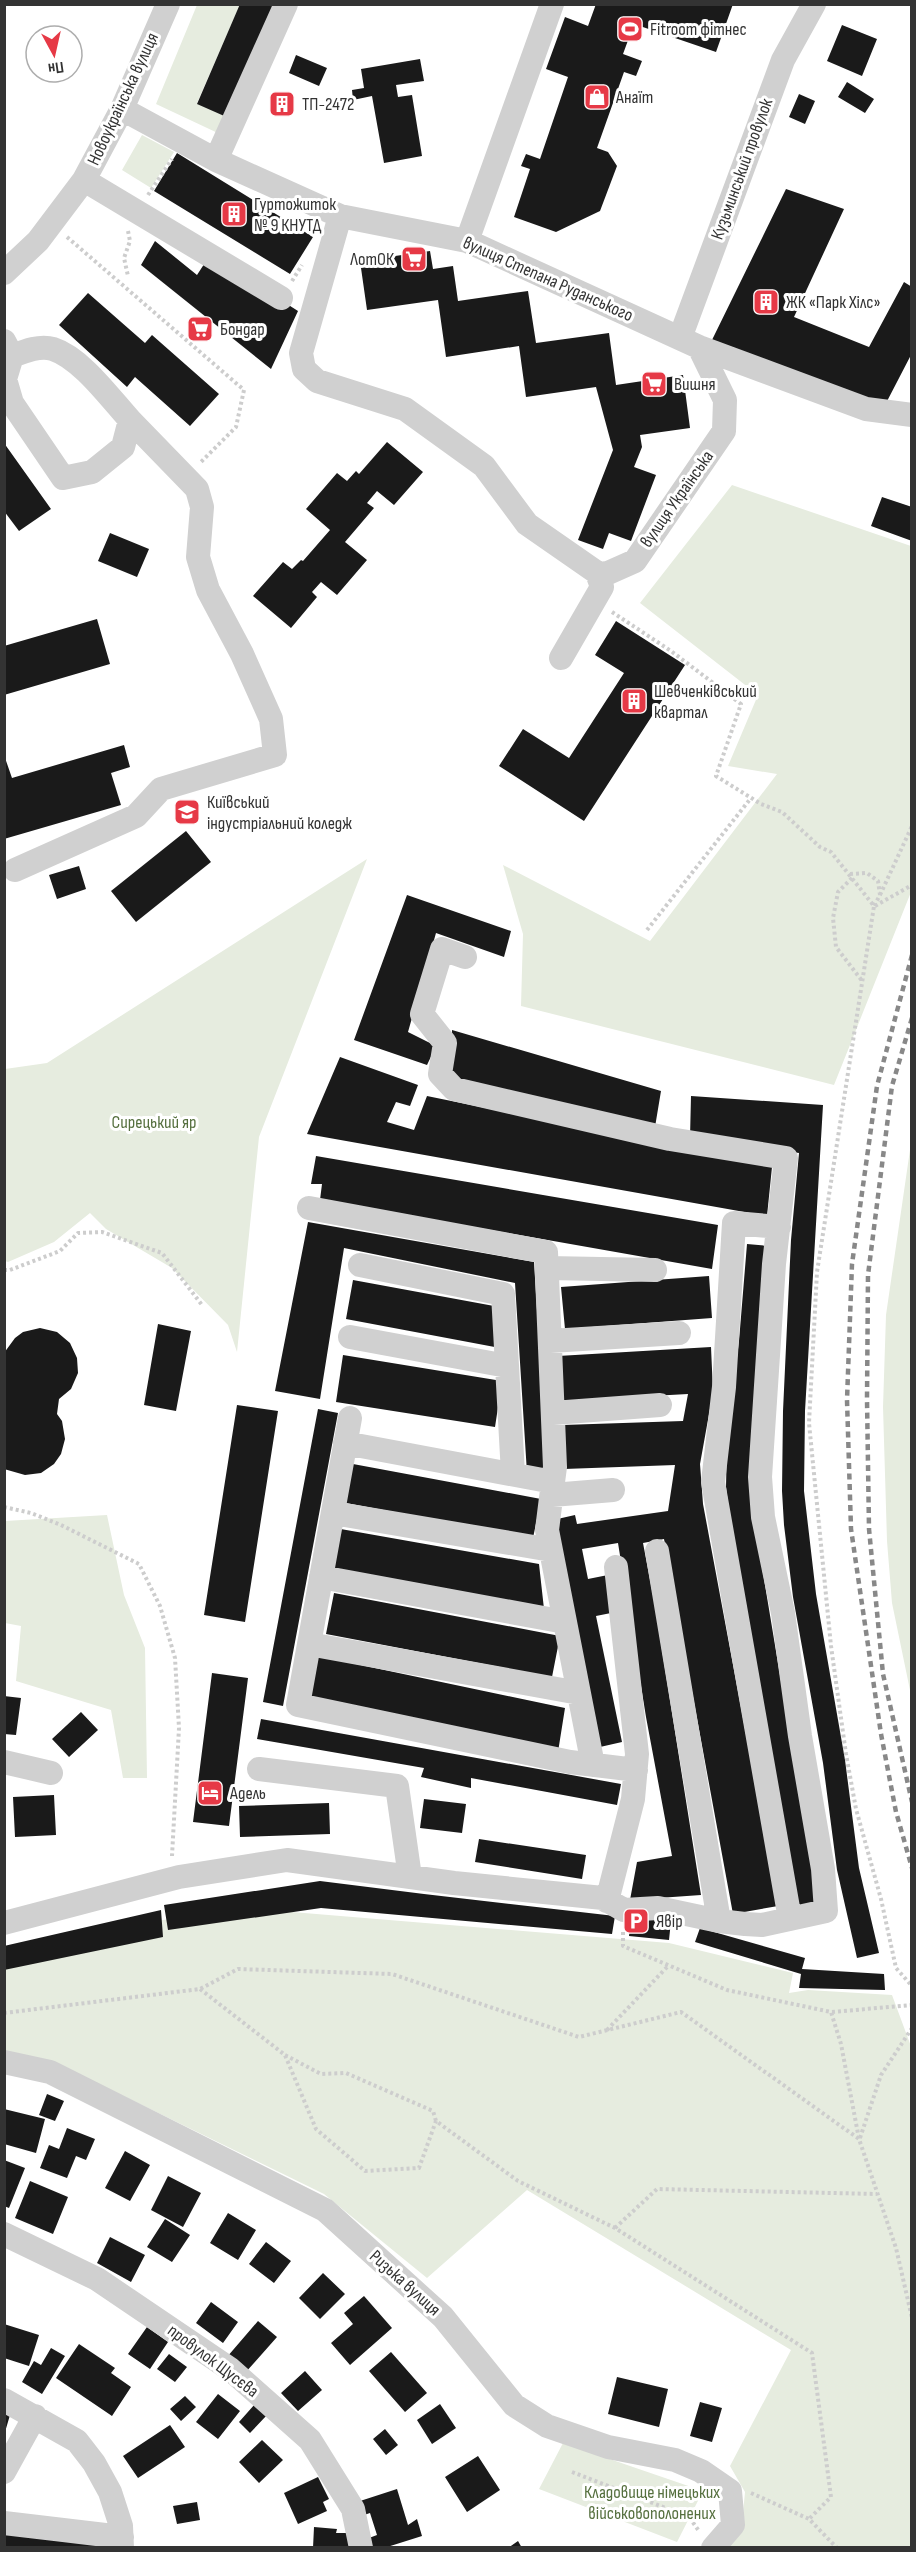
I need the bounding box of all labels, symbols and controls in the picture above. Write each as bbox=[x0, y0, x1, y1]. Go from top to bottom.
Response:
sports icon: Fitroom фітнес bbox=[615, 14, 645, 44]
place label: Fitroom фітнес bbox=[650, 19, 747, 40]
north arrow bbox=[24, 24, 84, 84]
street label: Новоукраїнська вулиця bbox=[83, 29, 163, 169]
text: Пн bbox=[47, 57, 65, 78]
shop icon: Анаїт bbox=[582, 82, 612, 112]
place label: Анаїт bbox=[615, 87, 653, 108]
building icon: ТП-2472 bbox=[267, 89, 297, 119]
place label: ТП-2472 bbox=[302, 94, 354, 115]
street label: Кузьминський провулок bbox=[707, 95, 777, 242]
place label: Гуртожиток № 9 КНУТД bbox=[254, 194, 336, 236]
building icon: Гуртожиток № 9 КНУТД bbox=[219, 199, 249, 229]
street label: вулиця Степана Руданського bbox=[460, 232, 636, 326]
supermarket icon: ЛотОК bbox=[399, 244, 429, 274]
place label: ЛотОК bbox=[349, 249, 395, 270]
building icon: ЖК «Парк Хілс» bbox=[751, 287, 781, 317]
place label: ЖК «Парк Хілс» bbox=[786, 292, 881, 313]
supermarket icon: Бондар bbox=[185, 314, 215, 344]
place label: Бондар bbox=[220, 319, 265, 340]
supermarket icon: Вишня bbox=[639, 369, 669, 399]
place label: Вишня bbox=[674, 374, 716, 395]
street label: вулиця Українська bbox=[636, 447, 718, 551]
place label: Шевченківський квартал bbox=[654, 681, 757, 723]
building icon: Шевченківський квартал bbox=[619, 686, 649, 716]
place label: Київський індустріальний коледж bbox=[207, 792, 352, 834]
school or university icon: Київський індустріальний коледж bbox=[172, 797, 202, 827]
park label: Сирецький яр bbox=[112, 1112, 196, 1133]
hotel icon: Адель bbox=[195, 1778, 225, 1808]
place label: Адель bbox=[229, 1783, 266, 1804]
parking icon: Явір bbox=[621, 1906, 651, 1936]
place label: Явір bbox=[656, 1911, 683, 1932]
street label: Ризька вулиця bbox=[365, 2246, 445, 2320]
street label: провулок Щусєва bbox=[163, 2320, 263, 2402]
park label: Кладовище німецьких військовополонених bbox=[584, 2482, 720, 2524]

